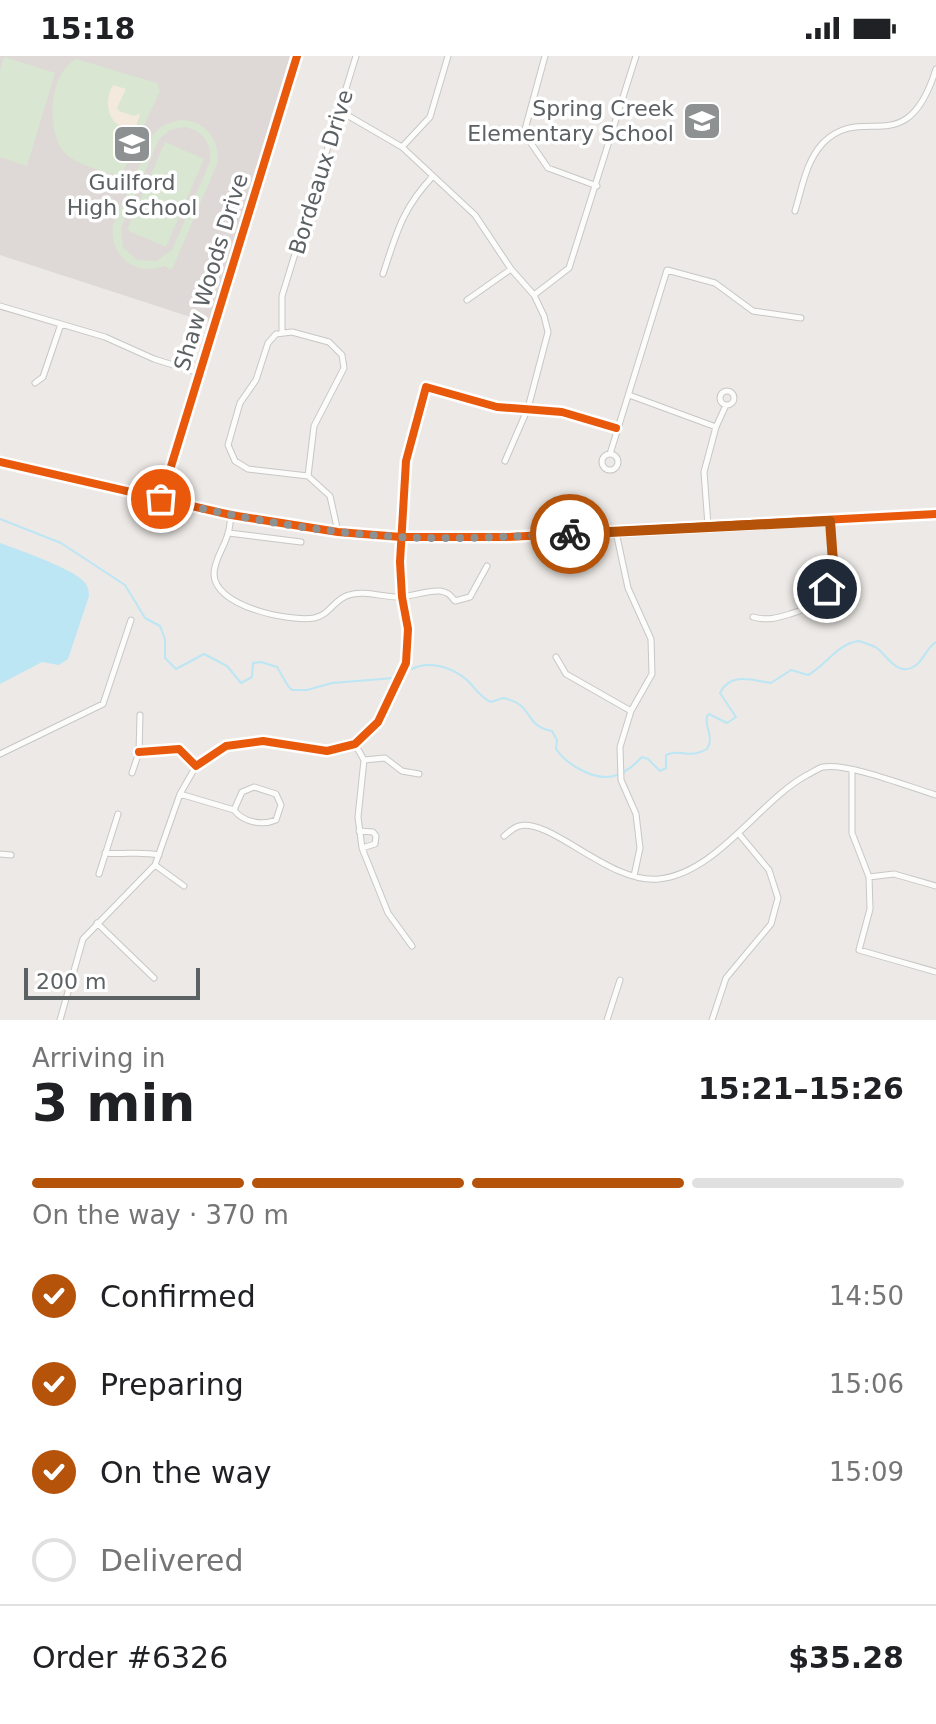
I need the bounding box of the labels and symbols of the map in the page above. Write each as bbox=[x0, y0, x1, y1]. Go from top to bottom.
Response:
street label: Bordeaux Drive bbox=[284, 87, 358, 257]
place label: Spring Creek Elementary School bbox=[467, 96, 674, 146]
school or university icon: Spring Creek Elementary School bbox=[681, 100, 723, 142]
school or university icon: Guilford High School bbox=[111, 123, 153, 165]
place label: Guilford High School bbox=[67, 170, 197, 220]
street label: Shaw Woods Drive bbox=[169, 170, 253, 374]
pin bbox=[127, 465, 195, 533]
courier bbox=[530, 494, 610, 574]
pin bbox=[793, 555, 861, 623]
scale bar bbox=[24, 964, 200, 1000]

